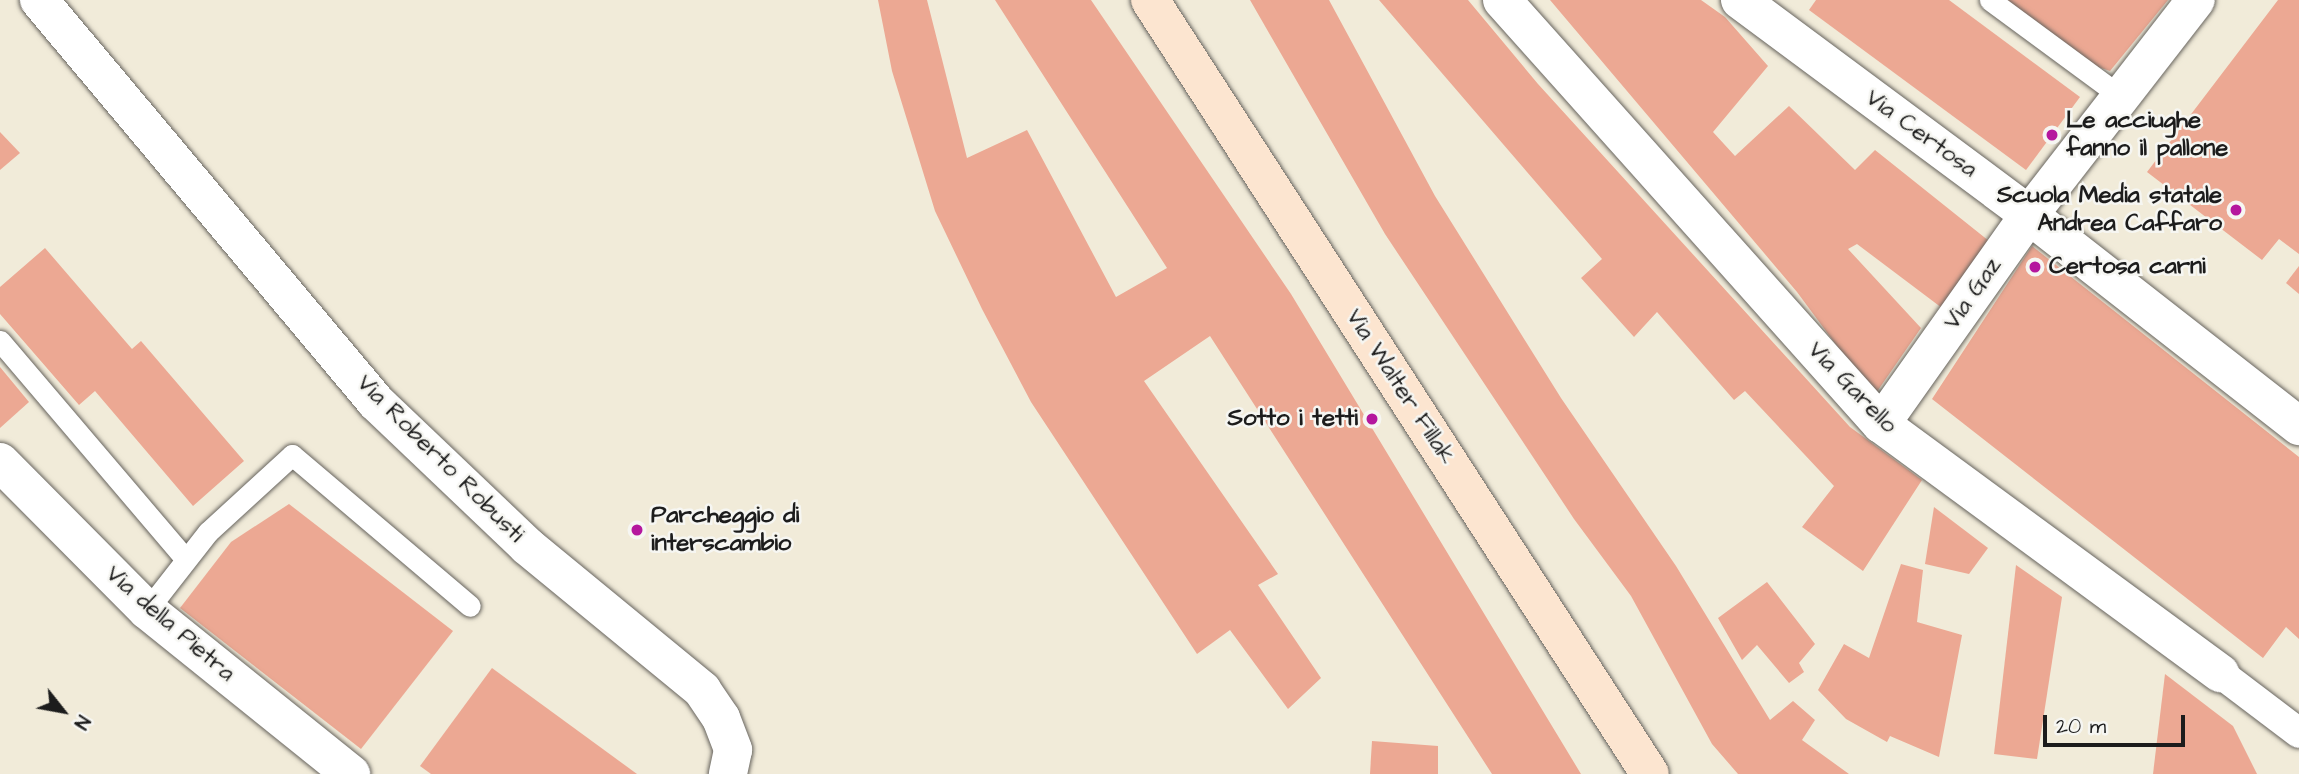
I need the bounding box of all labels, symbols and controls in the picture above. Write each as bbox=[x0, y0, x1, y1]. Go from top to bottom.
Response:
street label: Via Certosa bbox=[1859, 84, 1983, 184]
place label: Le acciughe fanno il pallone bbox=[2066, 107, 2228, 163]
marker: Le acciughe fanno il pallone bbox=[2044, 127, 2060, 143]
place label: Scuola Media statale Andrea Caffaro bbox=[1997, 182, 2222, 238]
marker: Scuola Media statale Andrea Caffaro bbox=[2228, 202, 2244, 218]
street label: Via Gaz bbox=[1938, 252, 2008, 336]
place label: Certosa carni bbox=[2049, 253, 2206, 281]
marker: Certosa carni bbox=[2027, 259, 2043, 275]
street label: Via Walter Fillak bbox=[1339, 304, 1461, 470]
street label: Via Garello bbox=[1801, 336, 1903, 440]
street label: Via Roberto Robusti bbox=[350, 369, 530, 549]
place label: Sotto i tetti bbox=[1228, 405, 1358, 433]
marker: Sotto i tetti bbox=[1364, 411, 1380, 427]
place label: Parcheggio di interscambio bbox=[651, 502, 799, 558]
marker: Parcheggio di interscambio bbox=[629, 522, 645, 538]
street label: Via della Pietra bbox=[99, 560, 241, 688]
north arrow bbox=[28, 676, 98, 746]
scale bar bbox=[2047, 700, 2189, 744]
text: N bbox=[67, 710, 96, 734]
text: 20 m bbox=[2056, 712, 2106, 741]

